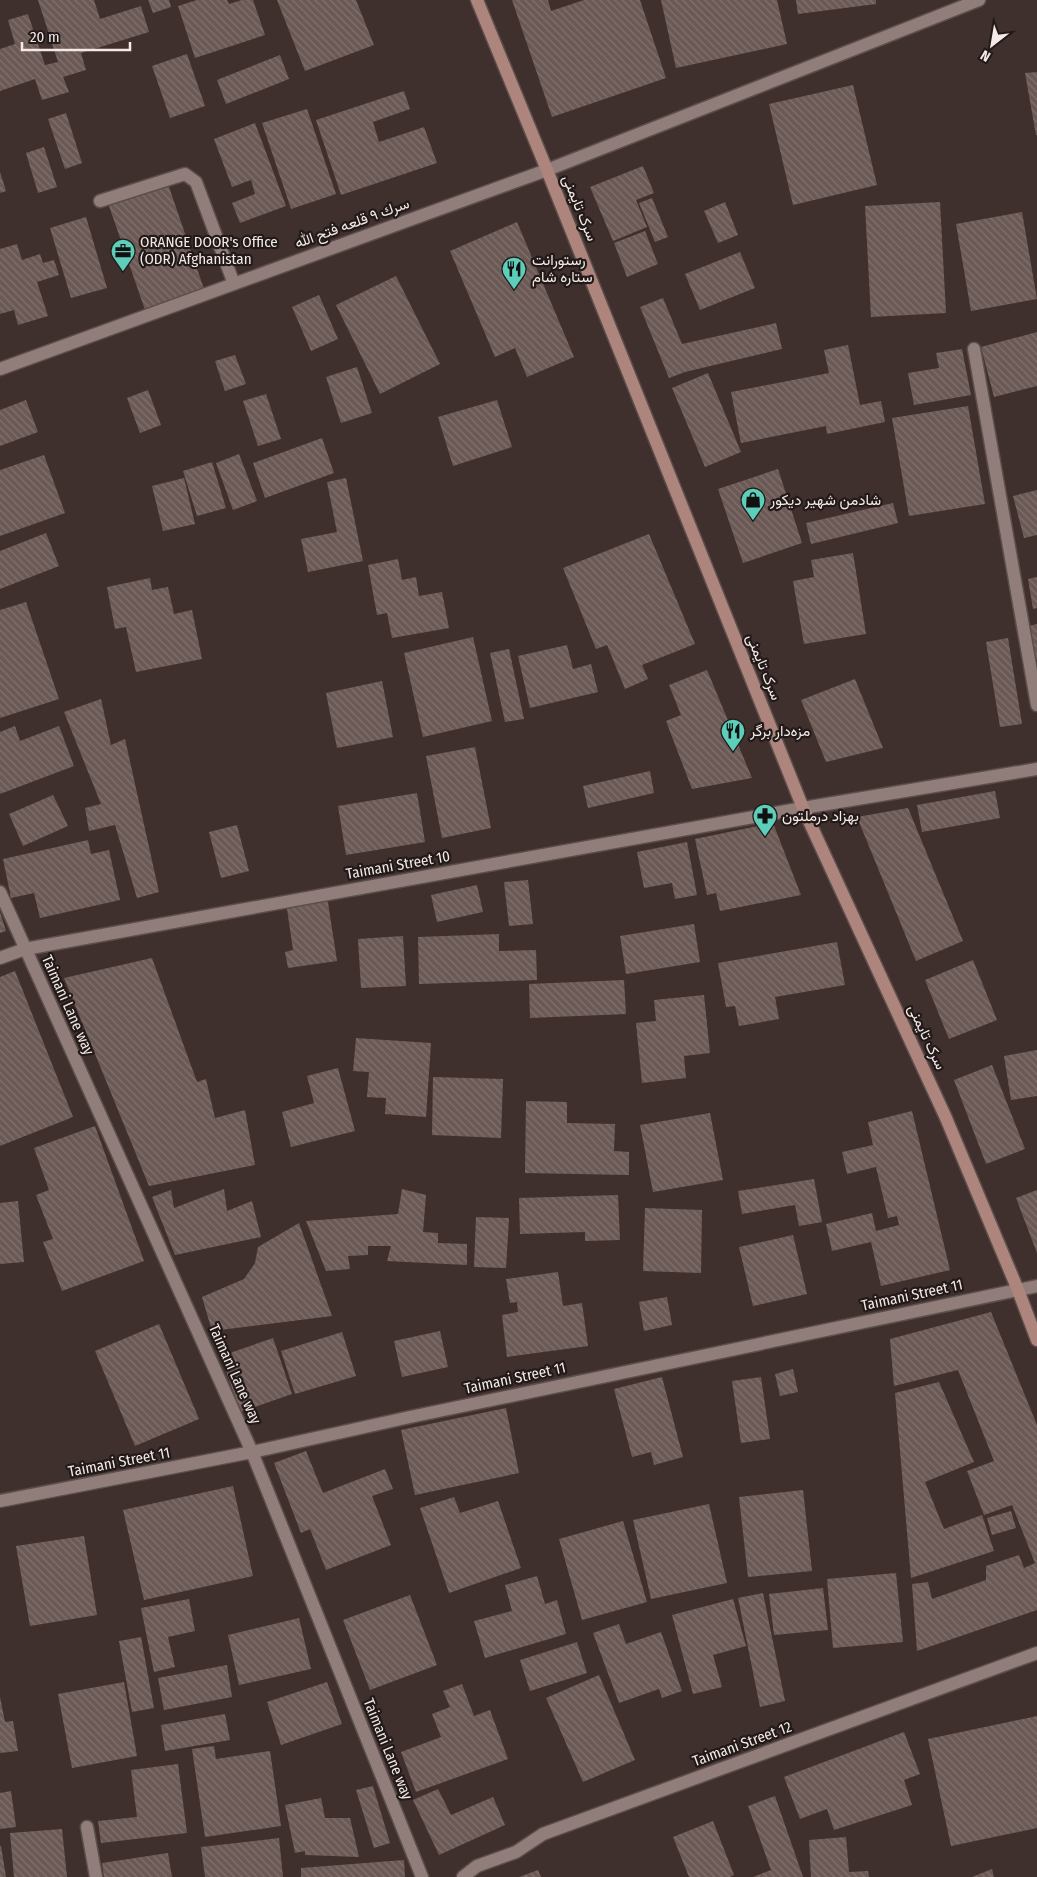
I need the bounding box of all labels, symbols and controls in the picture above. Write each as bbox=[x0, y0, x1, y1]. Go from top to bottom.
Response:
scale bar bbox=[22, 20, 130, 52]
north arrow bbox=[967, 20, 1017, 70]
text: 20 m bbox=[30, 28, 60, 46]
text: N bbox=[978, 46, 994, 65]
street label: سرک تایمنی bbox=[558, 172, 601, 244]
street label: سرك ٩ قلعه فتح الله bbox=[292, 194, 413, 254]
place label: ORANGE DOOR's Office (ODR) Afghanistan bbox=[140, 233, 278, 268]
office icon: ORANGE DOOR's Office (ODR) Afghanistan bbox=[110, 238, 136, 272]
place label: رستورانت ستاره شام bbox=[532, 251, 593, 287]
restaurant icon: رستورانت ستاره شام bbox=[501, 256, 527, 290]
shop icon: شادمن شهیر دیکور bbox=[740, 487, 766, 521]
place label: شادمن شهیر دیکور bbox=[769, 491, 881, 510]
street label: سرک تایمنی bbox=[742, 631, 785, 703]
restaurant icon: مزه‌دار برگر bbox=[720, 718, 746, 752]
place label: مزه‌دار برگر bbox=[749, 722, 810, 740]
pharmacy icon: بهزاد درملتون bbox=[752, 803, 778, 837]
place label: بهزاد درملتون bbox=[782, 807, 859, 825]
street label: Taimani Street 10 bbox=[344, 847, 452, 883]
street label: Taimani Lane way bbox=[38, 952, 98, 1058]
street label: سرک تایمنی bbox=[903, 1002, 950, 1073]
street label: Taimani Street 11 bbox=[860, 1275, 964, 1315]
street label: Taimani Lane way bbox=[205, 1321, 265, 1427]
street label: Taimani Street 11 bbox=[463, 1358, 567, 1398]
street label: Taimani Street 11 bbox=[67, 1443, 171, 1481]
street label: Taimani Lane way bbox=[359, 1696, 417, 1803]
street label: Taimani Street 12 bbox=[690, 1718, 794, 1770]

